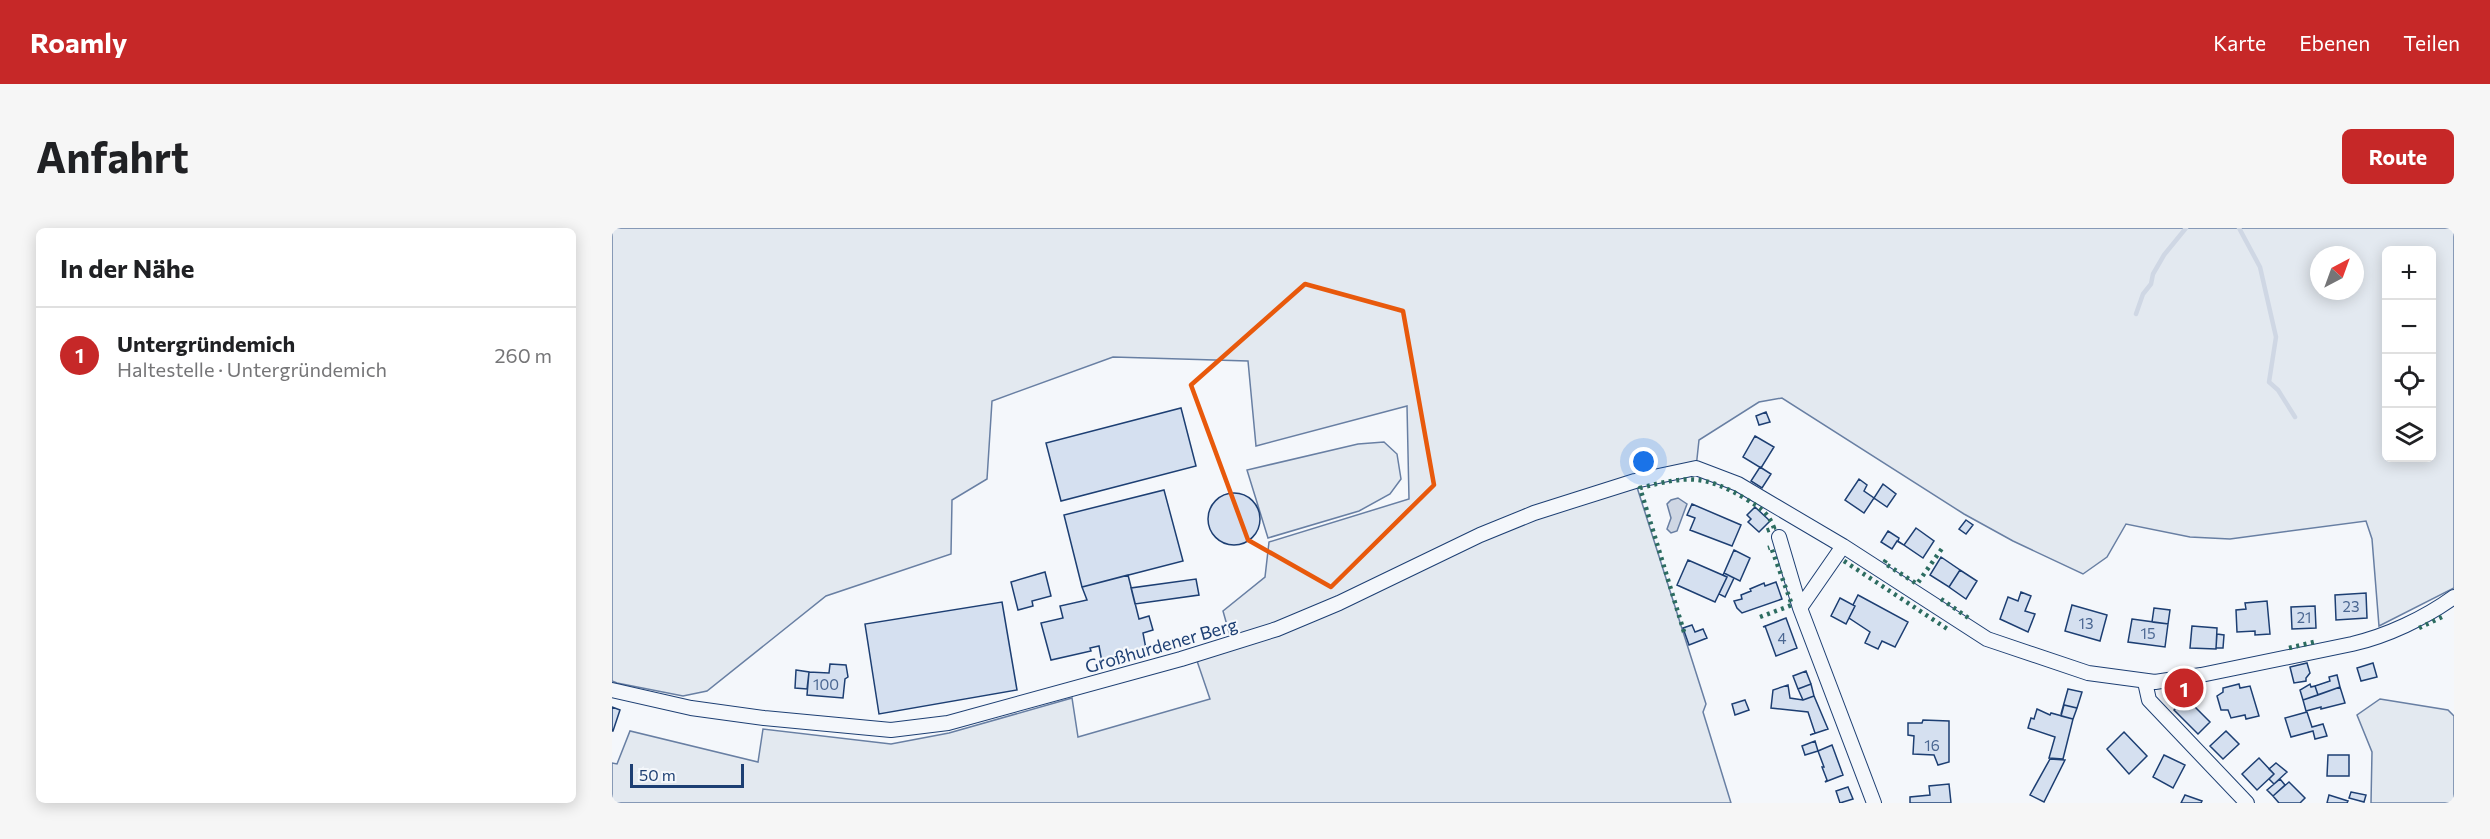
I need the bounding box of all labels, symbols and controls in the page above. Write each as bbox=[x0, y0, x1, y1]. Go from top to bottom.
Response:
text: Roamly bbox=[30, 25, 127, 59]
text: Karte bbox=[2213, 30, 2266, 55]
text: Ebenen bbox=[2299, 30, 2370, 55]
text: Teilen bbox=[2403, 30, 2460, 55]
button: Route bbox=[2342, 129, 2454, 184]
text: Anfahrt bbox=[36, 130, 189, 182]
north arrow bbox=[2310, 246, 2364, 300]
map controls bbox=[2382, 246, 2436, 462]
button: + bbox=[2382, 246, 2436, 300]
text: In der Nähe bbox=[60, 252, 195, 283]
button: − bbox=[2382, 300, 2436, 354]
text: Untergründemich bbox=[117, 330, 295, 357]
text: 1 bbox=[75, 343, 84, 367]
text: 260 m bbox=[494, 343, 552, 367]
button: locate bbox=[2382, 354, 2436, 408]
text: Haltestelle · Untergründemich bbox=[117, 357, 387, 381]
button: layers bbox=[2382, 408, 2436, 462]
your location bbox=[1629, 447, 1658, 476]
house number: 23 bbox=[2343, 597, 2359, 615]
house number: 21 bbox=[2297, 608, 2311, 626]
street label: Großhurdener Berg bbox=[1082, 613, 1240, 677]
house number: 13 bbox=[2079, 614, 2093, 632]
house number: 15 bbox=[2140, 624, 2156, 642]
house number: 4 bbox=[1778, 629, 1787, 647]
pin: 1 bbox=[2164, 666, 2204, 710]
house number: 100 bbox=[813, 675, 839, 693]
house number: 16 bbox=[1924, 736, 1940, 754]
scale bar bbox=[630, 761, 744, 788]
text: 50 m bbox=[639, 765, 676, 784]

